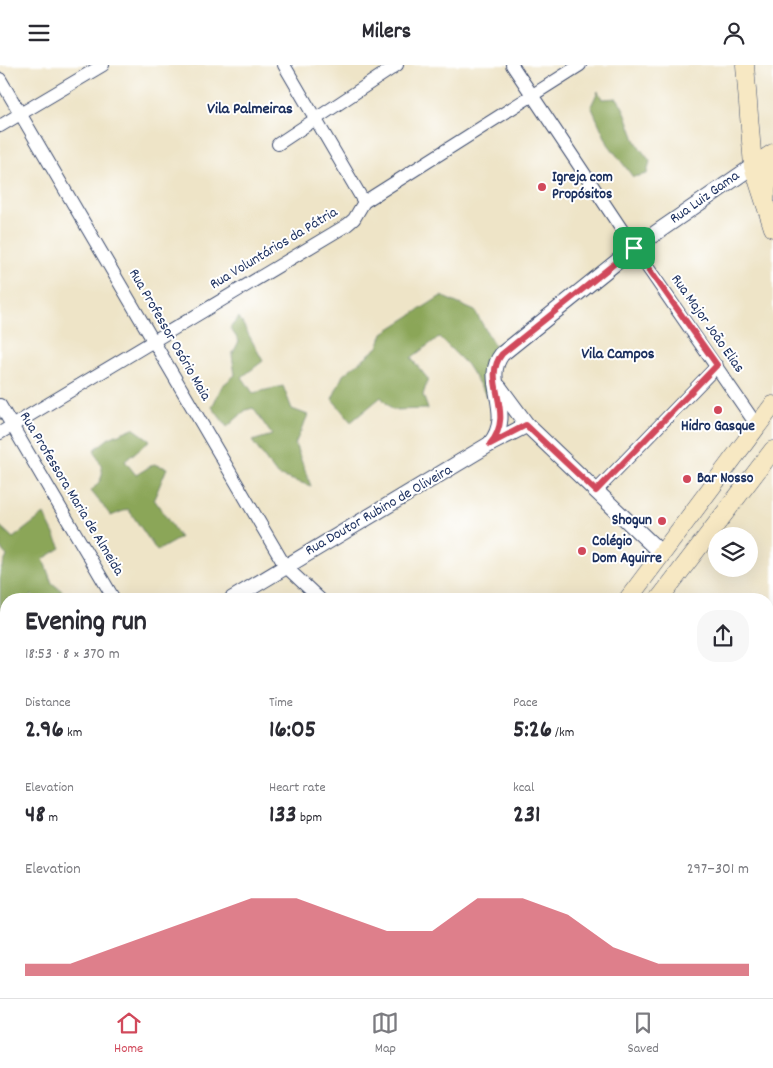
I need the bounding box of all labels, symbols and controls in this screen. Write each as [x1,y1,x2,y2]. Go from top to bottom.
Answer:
text: Milers [362,17,411,48]
icon: menu [25,19,53,47]
icon: person [720,19,748,47]
district label: Vila Palmeiras [207,98,293,121]
street label: Rua Luiz Gama [666,165,745,230]
place label: Igreja com Propósitos [552,167,613,206]
marker: Igreja com Propósitos [536,181,548,193]
street label: Rua Voluntários da Pátria [206,202,343,296]
pin [613,227,655,269]
icon: arrive [620,234,648,262]
street label: Rua Professor Osório Maia [122,265,216,406]
street label: Rua Major João Elias [665,270,749,378]
district label: Vila Campos [581,343,655,366]
marker: Hidro Gasque [712,404,724,416]
street label: Rua Professora Maria de Almeida [13,408,129,581]
place label: Hidro Gasque [681,416,755,438]
street label: Rua Doutor Rubino de Oliveira [301,459,457,562]
place label: Bar Nosso [697,468,754,490]
marker: Bar Nosso [681,473,693,485]
place label: Shogun [612,510,652,532]
marker: Shogun [656,515,668,527]
map controls [708,527,758,577]
button: layers [708,527,758,577]
place label: Colégio Dom Aguirre [592,531,662,570]
marker: Colégio Dom Aguirre [576,545,588,557]
text: Evening run [25,604,147,644]
button: share [697,610,749,662]
text: 18:53 · 8 × 370 m [25,643,120,666]
text: Distance [25,693,71,713]
text: Time [269,693,293,713]
text: Pace [513,693,538,713]
text: 2.96 [25,713,64,749]
text: 16:05 [269,713,316,749]
text: 5:26 [513,713,552,749]
text: km [64,723,82,743]
text: /km [552,723,574,743]
text: Elevation [25,778,74,798]
text: Heart rate [269,778,326,798]
text: kcal [513,778,534,798]
text: 48 [25,798,45,834]
text: 133 [269,798,297,834]
text: 231 [513,798,541,834]
text: m [45,808,58,828]
text: bpm [297,808,322,828]
text: Elevation [25,858,81,881]
text: 297–301 m [687,858,749,881]
tab: Home [114,1009,143,1059]
tab: Map [371,1009,399,1059]
tab: Saved [628,1009,659,1059]

